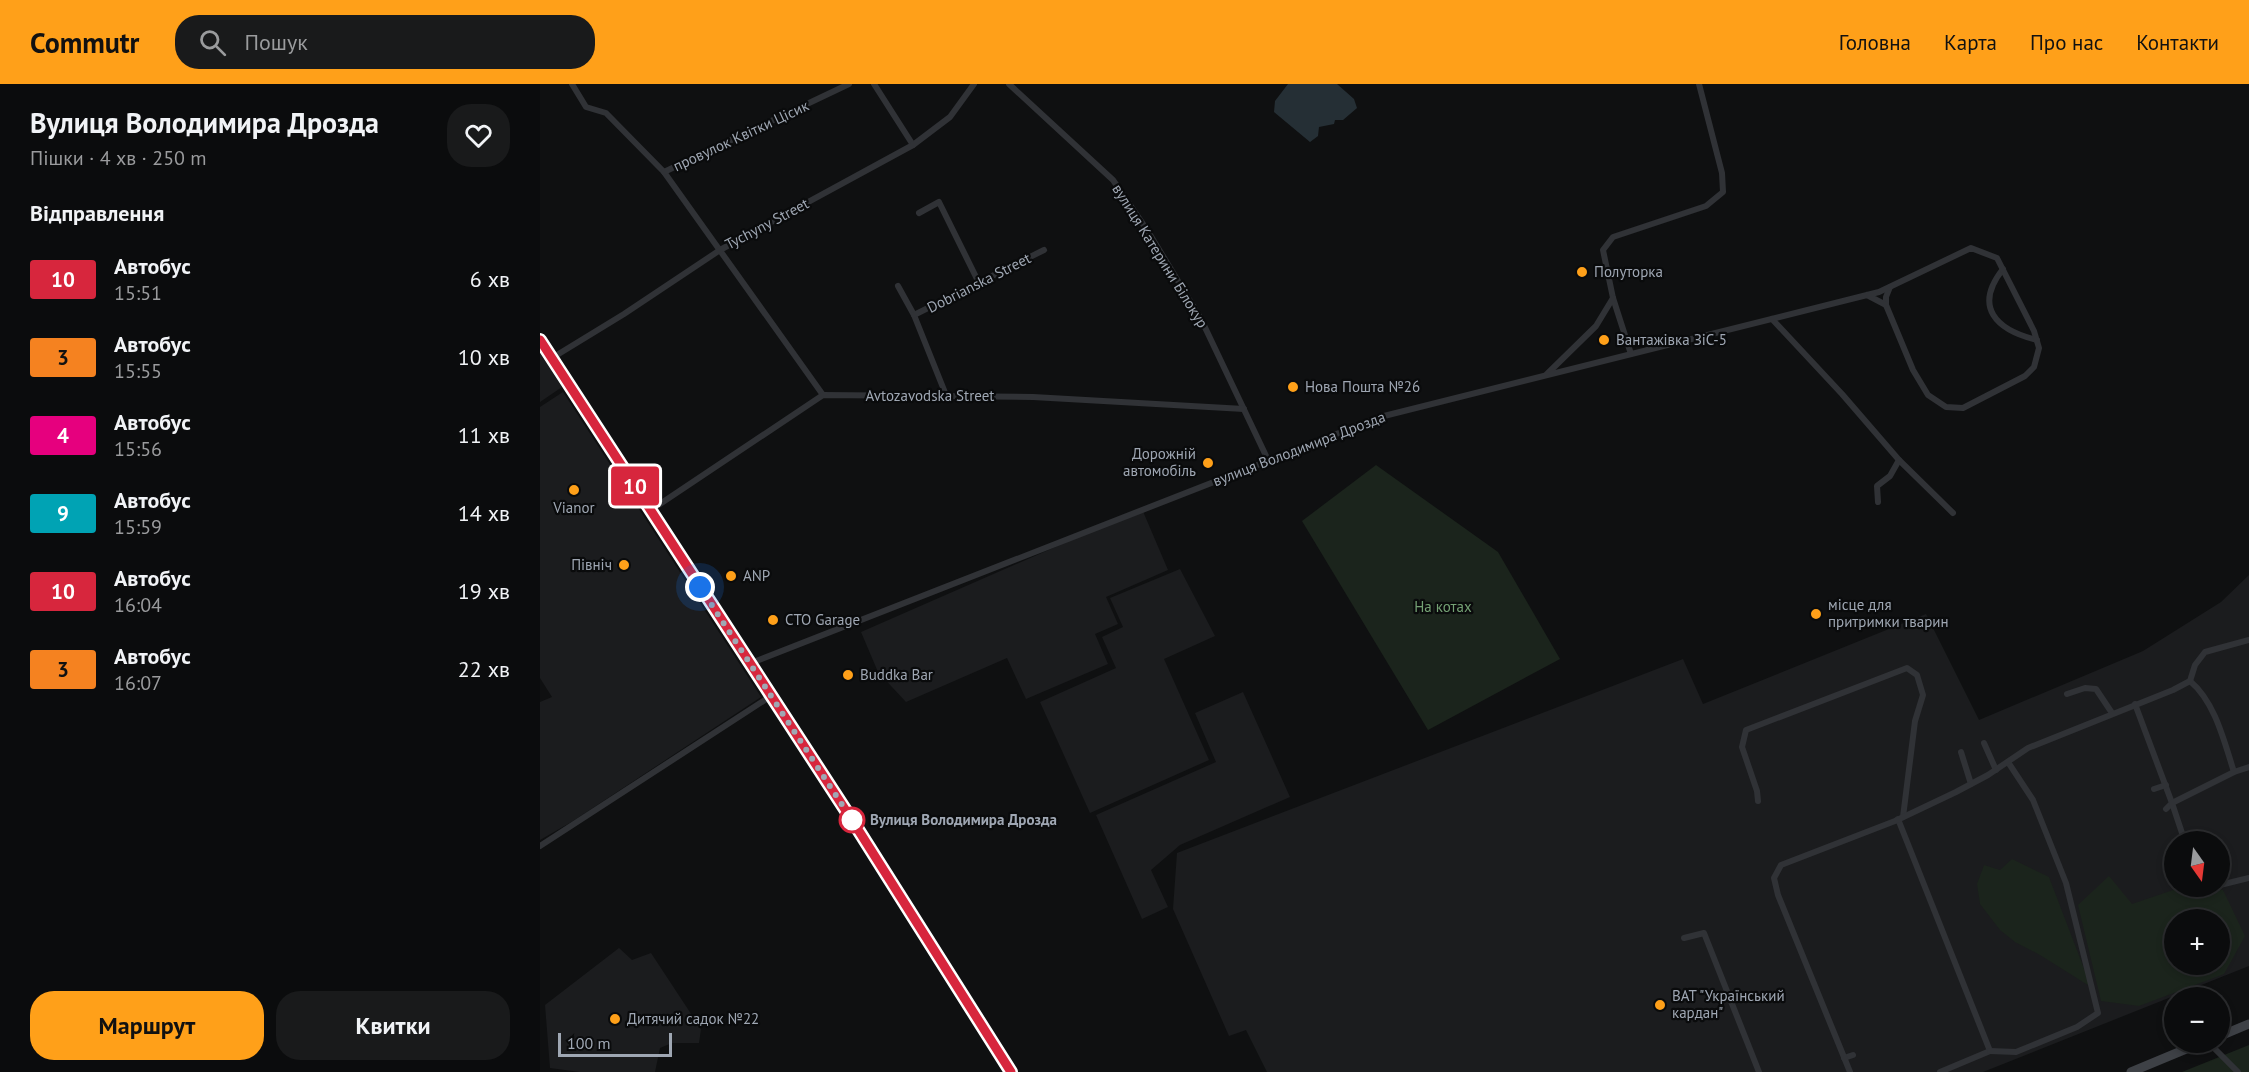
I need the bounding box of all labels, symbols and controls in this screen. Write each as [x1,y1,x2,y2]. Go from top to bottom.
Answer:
search box [175,15,595,69]
text: Commutr [30,24,139,61]
icon: search [196,26,229,59]
text: Пошук [244,28,308,56]
text: Головна [1839,29,1911,56]
text: Карта [1944,29,1997,56]
text: Про нас [2030,29,2103,56]
text: Контакти [2136,29,2219,56]
street label: провулок Квітки Цісик [670,95,812,175]
text: Вулиця Володимира Дрозда [30,104,379,141]
button: heart [447,104,510,167]
text: Пішки · 4 хв · 250 m [30,145,207,171]
street label: вулиця Катерини Білокур [1108,180,1212,331]
street label: Tychyny Street [722,194,812,254]
text: Відправлення [30,199,164,227]
street label: Dobrianska Street [924,248,1034,317]
text: Автобус [114,252,191,280]
place label: Полуторка [1594,262,1663,281]
text: 6 хв [470,265,510,293]
marker: Полуторка [1575,265,1589,279]
text: 10 [51,266,75,293]
text: 15:51 [114,280,162,306]
text: Автобус [114,330,191,358]
place label: Вантажівка ЗіС-5 [1616,330,1727,349]
marker: Вантажівка ЗіС-5 [1597,333,1611,347]
text: 10 хв [458,343,510,371]
text: 3 [57,344,69,371]
text: 15:55 [114,358,162,384]
place label: Нова Пошта №26 [1305,377,1420,396]
marker: Нова Пошта №26 [1286,380,1300,394]
street label: Avtozavodska Street [866,386,994,405]
street label: вулиця Володимира Дрозда [1210,407,1388,490]
text: Автобус [114,408,191,436]
text: 11 хв [458,421,510,449]
text: 4 [57,422,69,449]
text: 15:56 [114,436,162,462]
place label: Дорожній автомобіль [1123,444,1196,480]
marker: Дорожній автомобіль [1201,456,1215,470]
line badge: 10 [608,466,662,506]
text: 10 [623,473,647,500]
marker: Vianor [567,483,581,497]
text: Автобус [114,486,191,514]
place label: Vianor [552,498,595,517]
text: 14 хв [458,499,510,527]
text: 9 [57,500,69,527]
text: 15:59 [114,514,162,540]
place label: Північ [571,555,612,574]
marker: Північ [617,558,631,572]
text: Автобус [114,564,191,592]
place label: ANP [743,566,770,585]
marker: ANP [724,569,738,583]
your location [685,572,715,602]
text: 19 хв [458,577,510,605]
text: 10 [51,578,75,605]
text: 16:04 [114,592,162,618]
place label: місце для притримки тварин [1828,595,1949,631]
park label: На котах [1414,597,1472,616]
marker: місце для притримки тварин [1809,607,1823,621]
place label: СТО Garage [785,610,860,629]
marker: СТО Garage [766,613,780,627]
text: Автобус [114,642,191,670]
text: 22 хв [458,655,510,683]
text: 3 [57,656,69,683]
place label: Buddka Bar [860,665,933,684]
marker: Buddka Bar [841,668,855,682]
text: 16:07 [114,670,162,696]
marker: Вулиця Володимира Дрозда [839,807,865,833]
place label: Вулиця Володимира Дрозда [870,810,1057,829]
north arrow [2164,831,2230,897]
map controls [2164,831,2230,1053]
button: + [2164,909,2230,975]
place label: ВАТ "Український кардан" [1672,986,1785,1022]
button: − [2164,987,2230,1053]
button: Маршрут [30,991,264,1060]
button: Квитки [276,991,510,1060]
marker: ВАТ "Український кардан" [1653,998,1667,1012]
place label: Дитячий садок №22 [627,1009,759,1028]
marker: Дитячий садок №22 [608,1012,622,1026]
scale bar [558,1030,672,1058]
text: 100 m [567,1033,610,1053]

